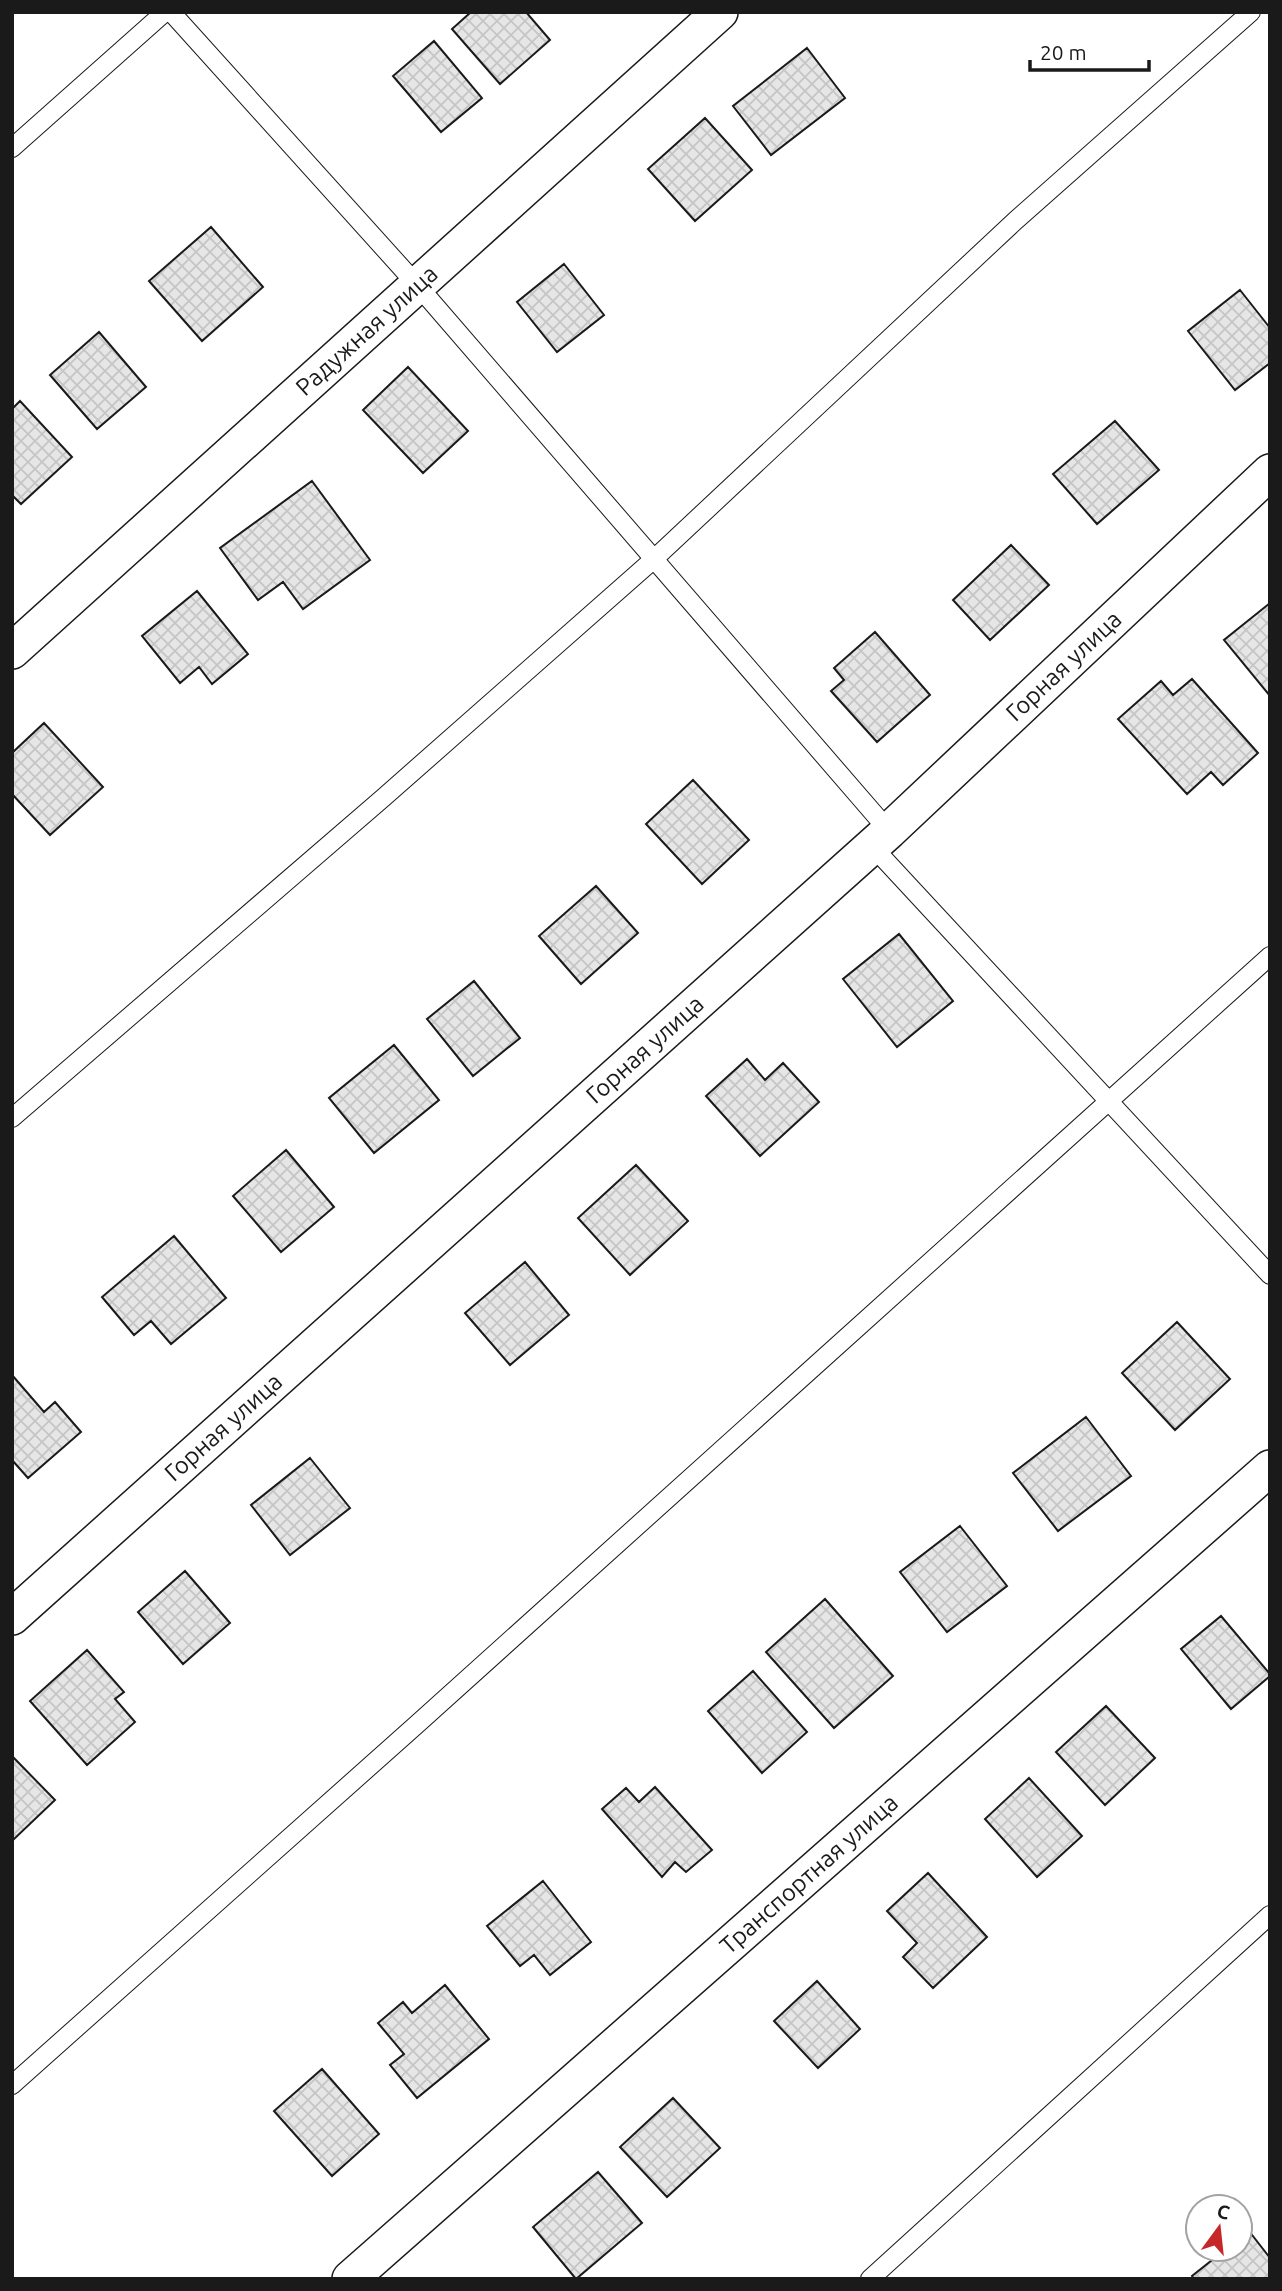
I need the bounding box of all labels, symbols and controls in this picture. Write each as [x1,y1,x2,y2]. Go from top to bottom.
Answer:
scale bar [1030,28,1149,72]
text: 20 m [1040,40,1087,64]
street label: Радужная улица [290,260,443,401]
street label: Горная улица [1000,605,1127,726]
street label: Горная улица [580,990,709,1109]
street label: Горная улица [159,1368,287,1487]
street label: Транспортная улица [715,1789,903,1959]
north arrow [1184,2193,1254,2263]
text: С [1215,2199,1232,2224]

